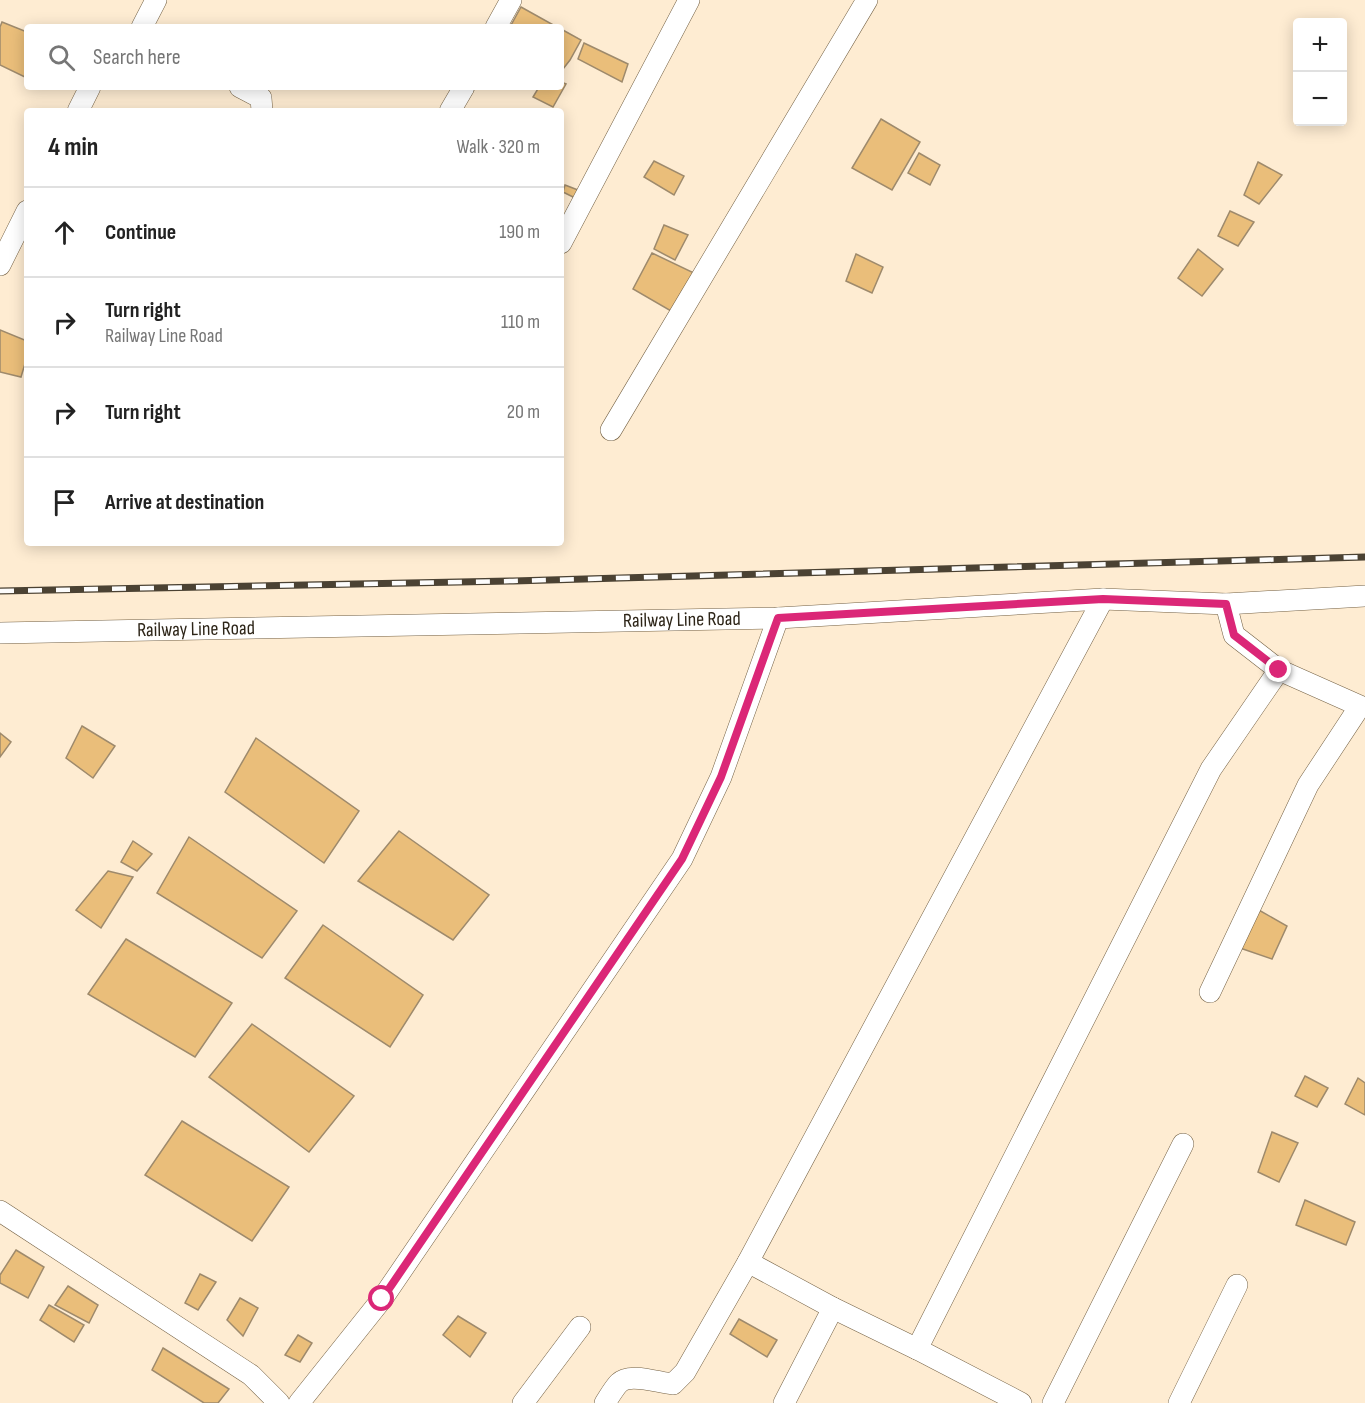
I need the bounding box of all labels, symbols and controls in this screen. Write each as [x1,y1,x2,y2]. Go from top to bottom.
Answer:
map controls [1293,18,1347,126]
button: + [1293,18,1347,72]
search box [24,24,564,90]
icon: search [45,41,78,74]
text: Search here [93,44,180,71]
button: − [1293,72,1347,126]
text: 4 min [48,132,98,163]
text: Walk · 320 m [457,135,540,159]
icon: ahead [48,216,81,249]
text: Continue [105,219,176,246]
text: 190 m [499,220,540,244]
text: Turn right [105,297,181,324]
icon: right [48,306,81,339]
text: 110 m [501,310,540,334]
text: Railway Line Road [105,324,223,348]
icon: right [48,396,81,429]
text: Turn right [105,399,181,426]
text: 20 m [507,400,540,424]
icon: arrive [48,486,81,519]
text: Arrive at destination [105,489,264,516]
street label: Railway Line Road [623,607,741,633]
street label: Railway Line Road [137,616,255,642]
route end [1265,656,1291,682]
route start [368,1285,394,1311]

